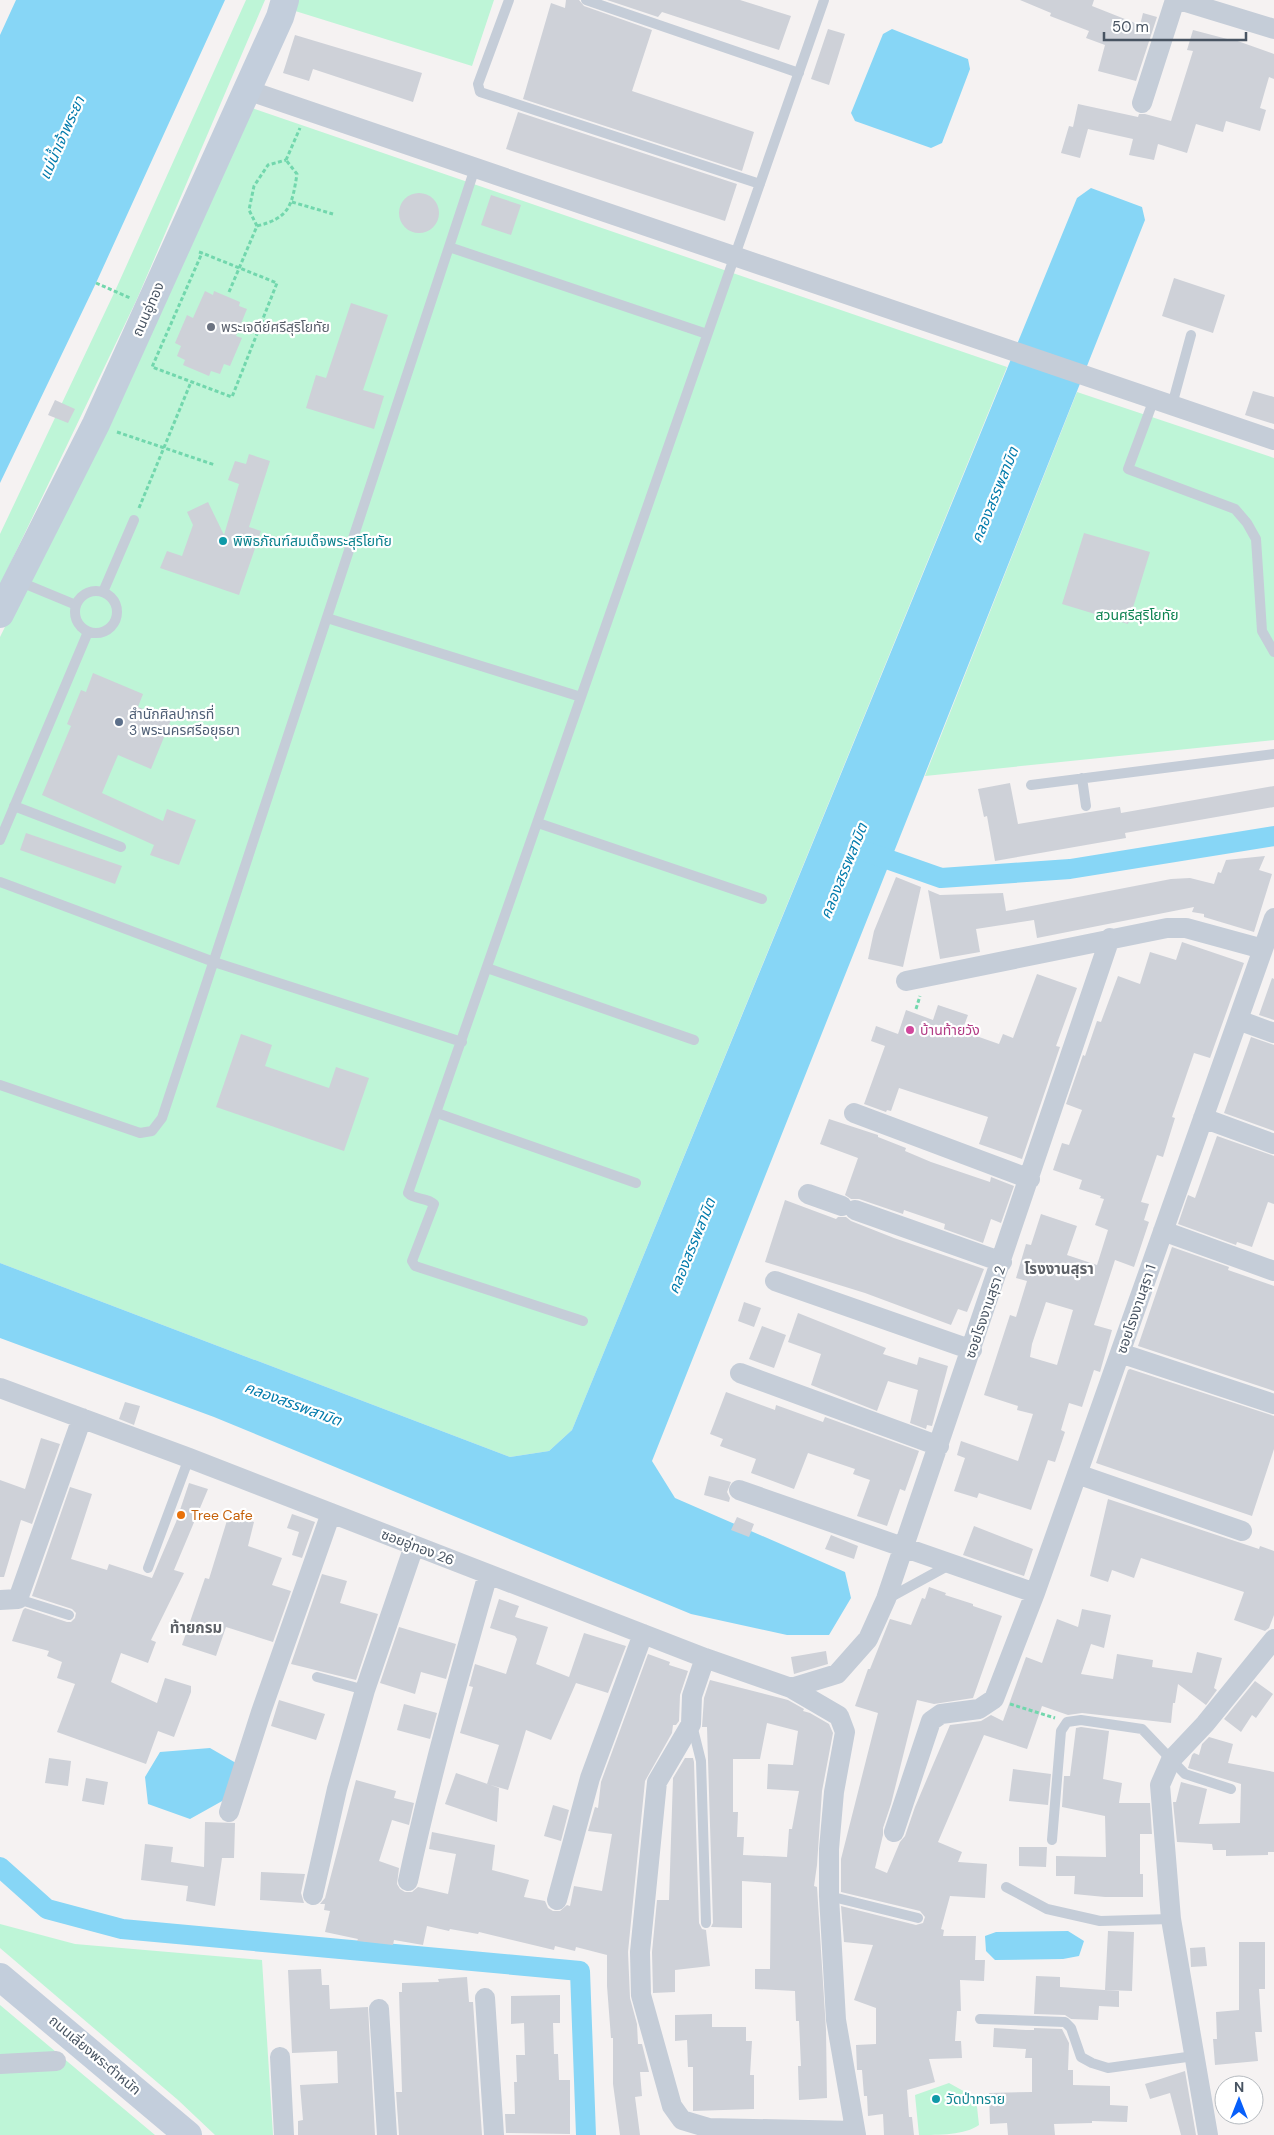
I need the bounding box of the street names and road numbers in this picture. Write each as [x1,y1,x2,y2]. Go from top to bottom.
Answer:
street label: ถนนอู่ทอง [128,279,168,339]
street label: ซอยโรงงานสุรา 1 [1112,1262,1160,1356]
street label: ซอยโรงงานสุรา 2 [961,1263,1009,1361]
street label: ซอยอู่ทอง 26 [379,1525,457,1569]
street label: ถนนเลี่ยงพระตำหนัก [45,2011,145,2099]

